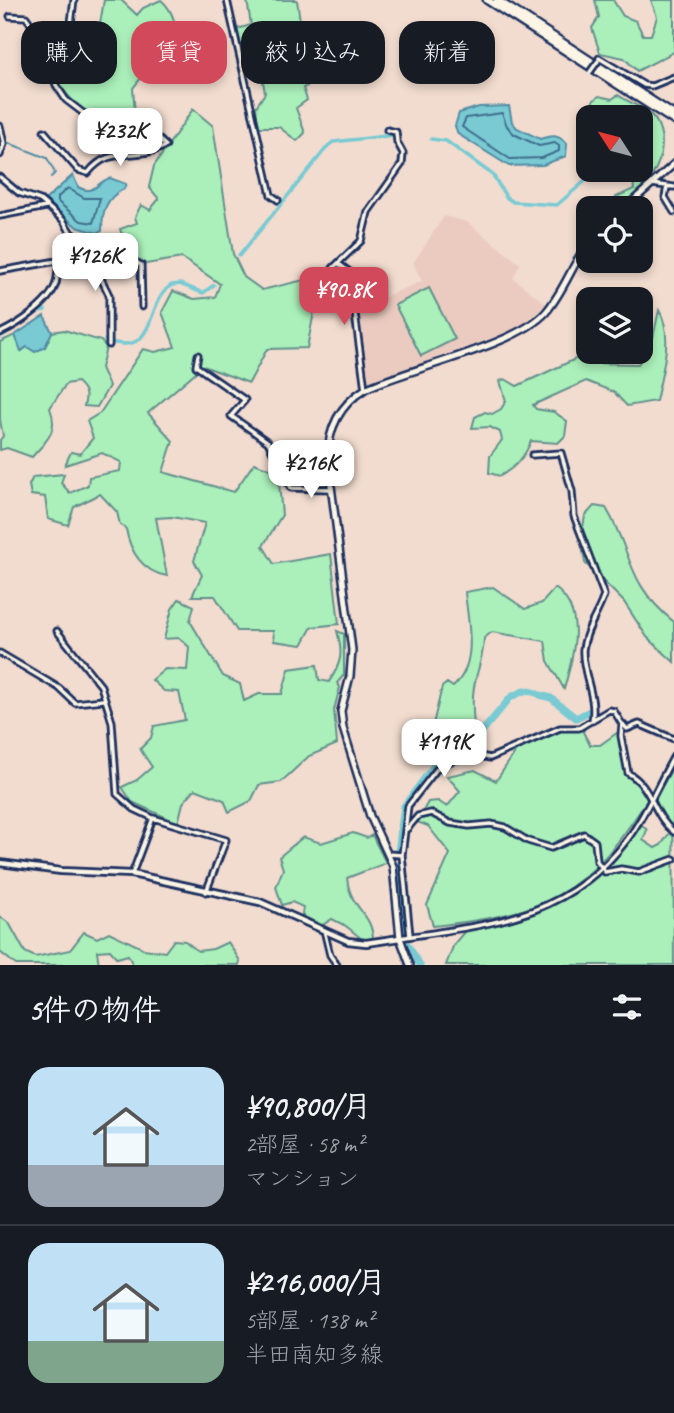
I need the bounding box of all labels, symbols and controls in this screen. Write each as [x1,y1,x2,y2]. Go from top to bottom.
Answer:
chip: 購入 [21,21,117,84]
chip: 賃貸 [131,21,227,84]
chip: 絞り込み [241,21,385,84]
chip: 新着 [399,21,495,84]
north arrow [576,105,653,182]
map controls [576,105,653,364]
pin: ¥232K [71,108,169,168]
text: ¥232K [93,116,147,145]
button: locate [576,196,653,273]
pin: ¥126K [46,233,144,293]
text: ¥126K [68,241,122,270]
pin: ¥90.8K [287,268,401,327]
text: ¥90.8K [315,275,373,304]
button: layers [576,287,653,364]
pin: ¥216K [262,440,360,500]
text: ¥216K [284,448,338,477]
pin: ¥119K [395,720,493,779]
text: ¥119K [418,727,470,756]
icon: filters [608,988,646,1026]
text: 5件の物件 [28,991,161,1029]
text: ¥90,800/月 [245,1087,371,1125]
icon: home [84,1095,168,1179]
text: 2部屋 · 58 m² [245,1130,363,1159]
text: マンション [245,1164,359,1193]
text: ¥216,000/月 [245,1263,386,1301]
icon: home [84,1271,168,1355]
text: 5部屋 · 138 m² [245,1306,374,1335]
text: 半田南知多線 [245,1340,383,1369]

